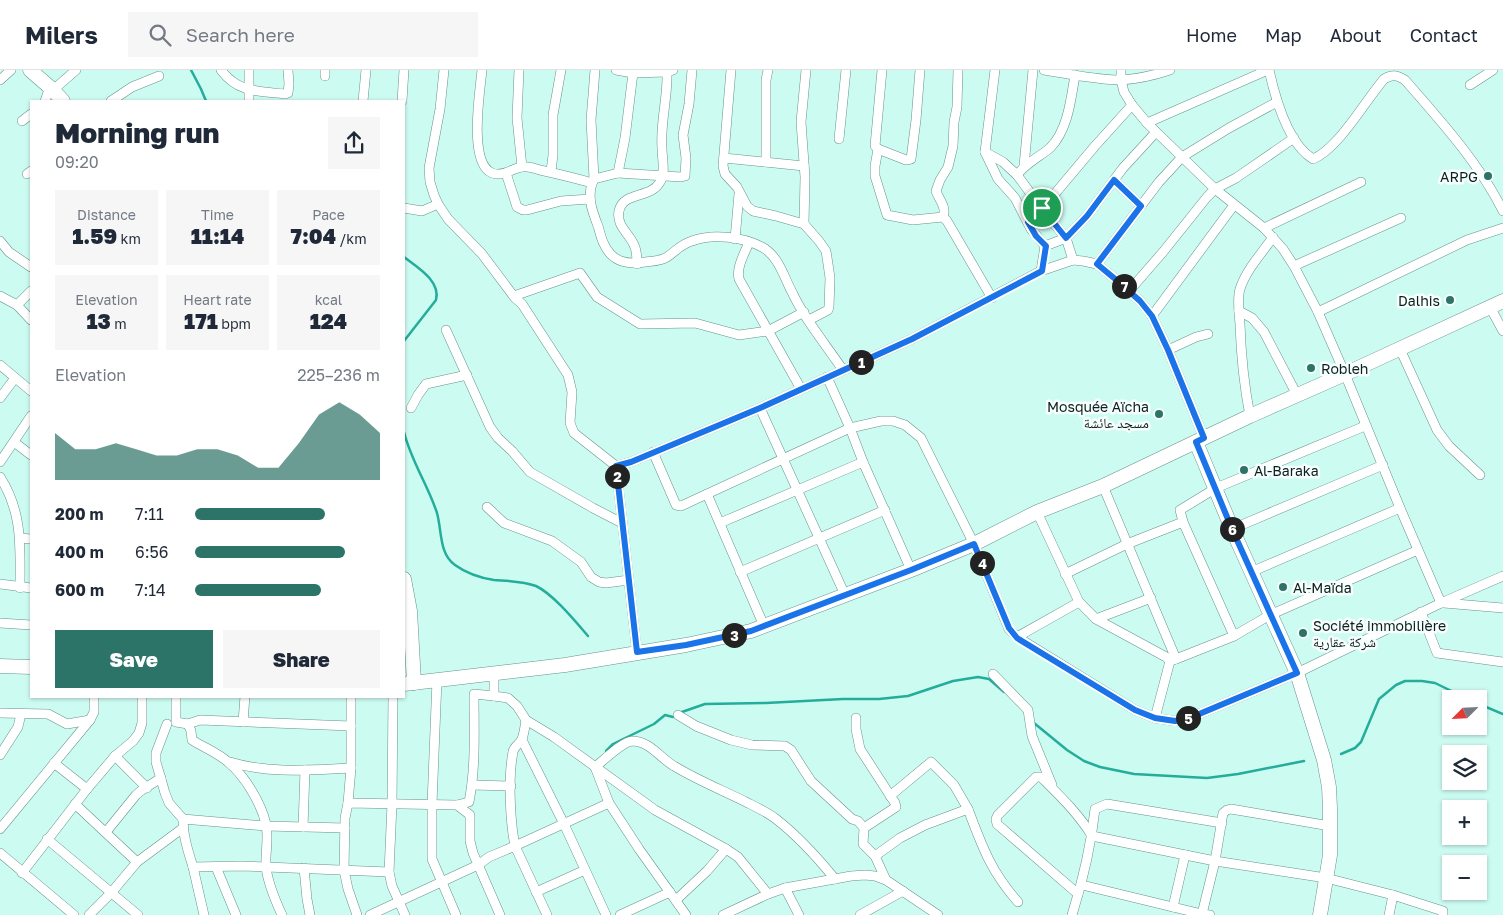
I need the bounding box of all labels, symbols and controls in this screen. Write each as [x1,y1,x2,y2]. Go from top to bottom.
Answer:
search box [128,12,478,57]
text: Milers [25,20,98,49]
icon: search [146,21,174,49]
text: Search here [186,23,295,46]
text: Home [1186,24,1237,46]
text: Map [1265,24,1302,46]
text: About [1330,24,1382,46]
text: Contact [1410,24,1478,46]
text: Morning run [55,116,219,149]
button: share [328,117,380,169]
text: 09:20 [55,152,99,172]
place label: ARPG [1440,168,1478,185]
marker: ARPG [1482,170,1494,182]
pin [1021,187,1063,229]
icon: arrive [1028,194,1056,222]
text: Distance [77,206,136,223]
text: Time [201,206,234,223]
text: Pace [312,206,345,223]
text: 1.59 [72,223,117,249]
text: 11:14 [191,223,244,249]
text: 7:04 [290,223,336,249]
text: km [117,230,141,247]
text: /km [336,230,367,247]
pin: 7 [1112,274,1136,298]
text: 7 [1121,278,1128,295]
text: Elevation [75,291,138,308]
text: Heart rate [183,291,252,308]
text: kcal [315,291,342,308]
place label: Dalhis [1398,292,1440,309]
marker: Dalhis [1444,294,1456,306]
text: 13 [86,308,111,334]
text: 171 [184,308,218,334]
text: 124 [310,308,347,334]
text: m [111,315,127,332]
text: bpm [218,315,251,332]
pin: 1 [848,350,874,374]
text: 1 [858,354,865,371]
place label: Robleh [1321,360,1368,377]
marker: Robleh [1305,362,1317,374]
text: Elevation [55,365,126,385]
text: 225–236 m [297,365,380,385]
place label: Mosquée Aïcha مسجد عائشة [1047,398,1149,431]
marker: Mosquée Aïcha مسجد عائشة [1153,408,1165,420]
place label: Al-Baraka [1254,462,1319,479]
pin: 2 [604,464,630,488]
marker: Al-Baraka [1238,464,1250,476]
text: 2 [613,468,622,485]
text: 200 m [55,504,104,524]
text: 7:11 [135,504,164,524]
pin: 6 [1220,516,1244,542]
text: 6 [1228,521,1237,538]
text: 400 m [55,542,104,562]
text: 6:56 [135,542,168,562]
pin: 4 [970,550,994,576]
text: 4 [978,555,987,572]
place label: Al-Maïda [1293,579,1352,596]
text: 600 m [55,580,104,600]
text: 7:14 [135,580,166,600]
marker: Al-Maïda [1277,581,1289,593]
place label: Société immobilière شركة عقارية [1313,617,1446,651]
pin: 3 [722,622,746,648]
text: 3 [730,627,739,644]
marker: Société immobilière شركة عقارية [1297,627,1309,639]
button: Save [55,630,213,688]
button: Share [223,630,380,688]
north arrow [1442,690,1488,735]
map controls [1442,690,1487,900]
pin: 5 [1176,706,1200,730]
text: 5 [1184,710,1193,727]
button: layers [1442,745,1487,790]
button: + [1442,800,1487,845]
button: − [1442,855,1487,900]

